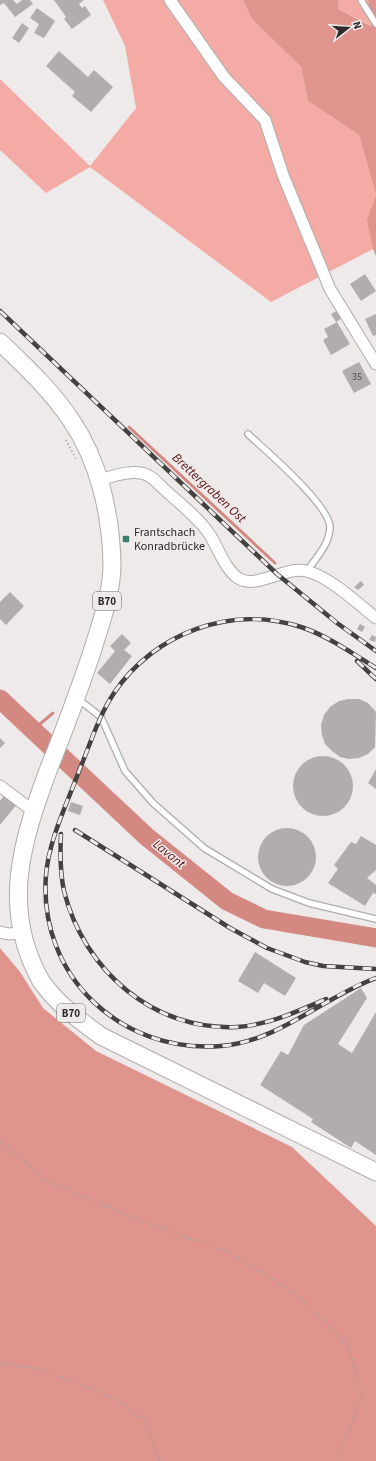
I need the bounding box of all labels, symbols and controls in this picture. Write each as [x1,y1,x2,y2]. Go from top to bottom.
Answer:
north arrow [328,8,368,48]
text: N [349,20,365,31]
house number: 35 [352,370,362,384]
water label: Brettergraben Ost [168,449,250,528]
place label: Frantschach Konradbrücke [134,524,205,555]
marker: Frantschach Konradbrücke [121,534,131,544]
road number: B70 [93,592,121,610]
water label: Lavant [149,835,189,873]
road number: B70 [57,1004,85,1022]

